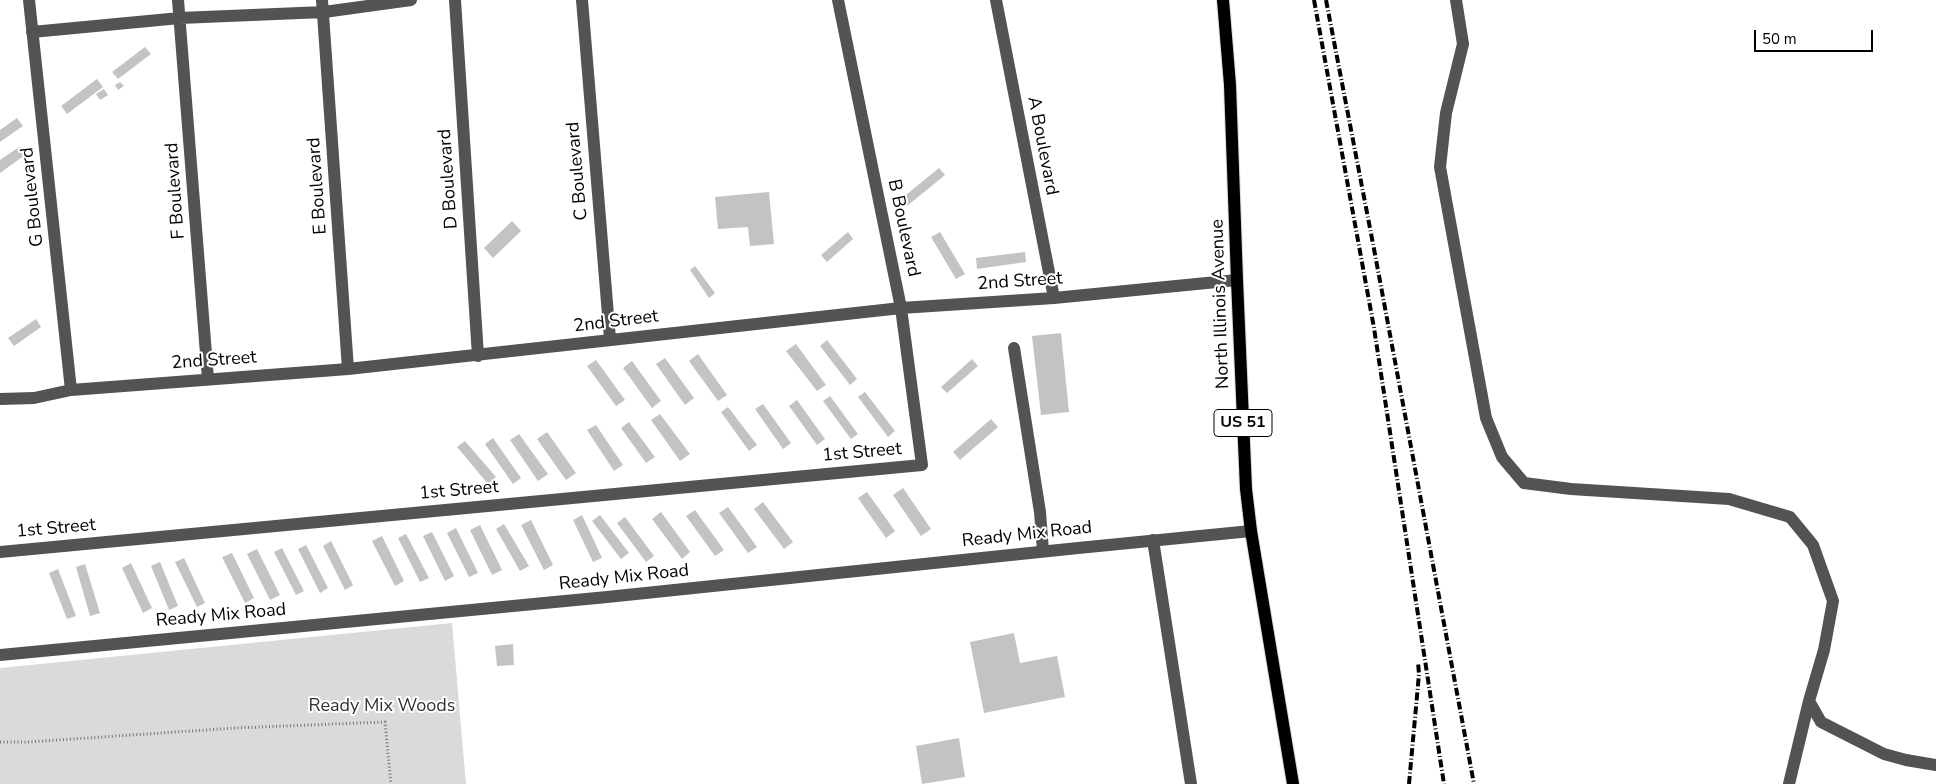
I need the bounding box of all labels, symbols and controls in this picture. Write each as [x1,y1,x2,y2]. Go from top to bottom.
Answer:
scale bar [1756,20,1875,52]
text: 50 m [1762,29,1797,49]
street label: A Boulevard [1022,95,1062,197]
street label: C Boulevard [563,121,593,221]
street label: D Boulevard [435,128,463,230]
street label: E Boulevard [304,137,332,235]
street label: F Boulevard [162,142,190,240]
street label: G Boulevard [17,146,49,248]
street label: B Boulevard [882,177,924,279]
street label: North Illinois Avenue [1207,219,1235,389]
street label: 2nd Street [977,268,1063,296]
street label: 2nd Street [572,306,660,338]
street label: 2nd Street [171,347,257,375]
road number: US 51 [1214,409,1272,436]
street label: 1st Street [822,439,902,467]
street label: 1st Street [419,477,499,505]
street label: 1st Street [16,515,96,543]
street label: Ready Mix Road [961,517,1093,553]
street label: Ready Mix Road [558,560,690,596]
street label: Ready Mix Road [155,600,287,632]
park label: Ready Mix Woods [309,696,455,718]

